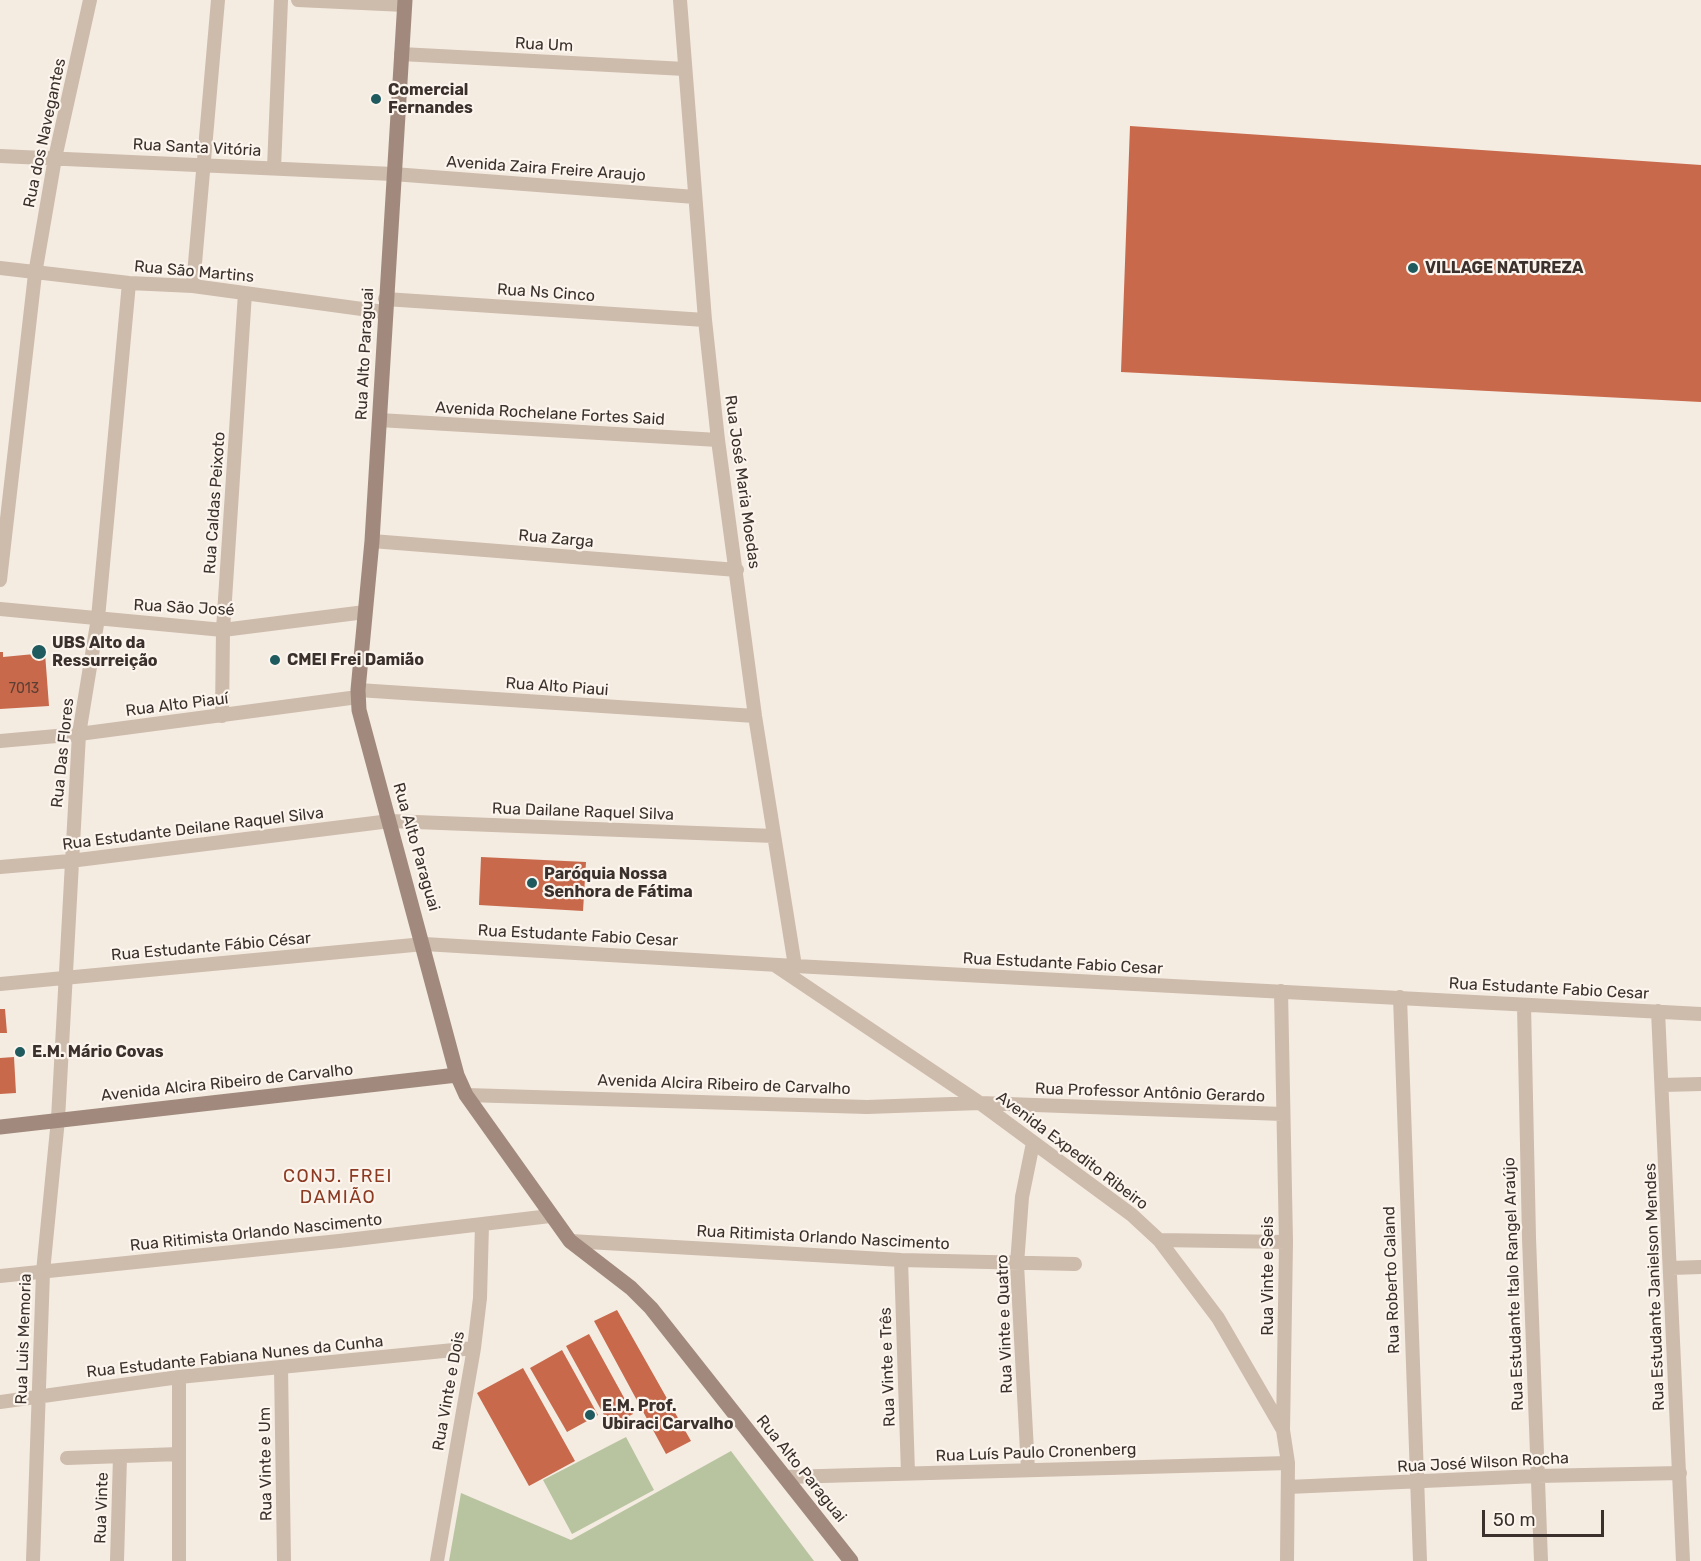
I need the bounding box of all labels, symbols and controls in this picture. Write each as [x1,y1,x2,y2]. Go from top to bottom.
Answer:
street label: Rua Um [514,34,574,56]
street label: Rua dos Navegantes [20,57,70,209]
place label: Comercial Fernandes [388,80,473,118]
marker: Comercial Fernandes [369,92,383,106]
street label: Rua Santa Vitória [132,135,262,161]
street label: Avenida Zaira Freire Araujo [446,152,646,186]
street label: Rua São Martins [133,257,255,287]
place label: VILLAGE NATUREZA [1425,258,1583,278]
marker: VILLAGE NATUREZA [1406,261,1420,275]
street label: Rua Ns Cinco [496,280,596,306]
street label: Rua Alto Paraguai [352,287,378,421]
street label: Rua José Maria Moedas [720,394,764,570]
street label: Avenida Rochelane Fortes Said [435,398,665,430]
street label: Rua Caldas Peixoto [200,431,230,575]
street label: Rua Zarga [518,526,594,552]
street label: Rua São José [133,596,235,620]
place label: UBS Alto da Ressurreição [52,633,158,671]
marker: UBS Alto da Ressurreição [30,643,48,661]
place label: CMEI Frei Damião [287,650,424,670]
marker: CMEI Frei Damião [268,653,282,667]
street label: Rua Alto Piaui [505,674,609,700]
house number: 7013 [9,681,39,697]
street label: Rua Alto Piauí [125,689,229,721]
street label: Rua Das Flores [48,697,78,809]
street label: Rua Alto Paraguai [389,781,443,913]
street label: Rua Dailane Raquel Silva [492,799,674,825]
street label: Rua Estudante Deilane Raquel Silva [61,803,325,855]
place label: Paróquia Nossa Senhora de Fátima [544,864,693,902]
marker: Paróquia Nossa Senhora de Fátima [525,876,539,890]
street label: Rua Estudante Fabio Cesar [477,921,679,951]
street label: Rua Estudante Fábio César [110,929,312,965]
street label: Rua Estudante Fabio Cesar [962,949,1164,979]
street label: Rua Estudante Fabio Cesar [1448,974,1650,1004]
place label: E.M. Mário Covas [32,1042,164,1062]
marker: E.M. Mário Covas [13,1045,27,1059]
street label: Avenida Alcira Ribeiro de Carvalho [100,1060,354,1106]
street label: Avenida Alcira Ribeiro de Carvalho [597,1071,851,1099]
street label: Rua Professor Antônio Gerardo [1035,1079,1265,1107]
street label: Avenida Expedito Ribeiro [992,1088,1152,1214]
street label: Rua Estudante Italo Rangel Araújo [1500,1157,1528,1411]
street label: Rua Estudante Janielson Mendes [1641,1163,1669,1411]
district label: CONJ. FREI DAMIÃO [283,1166,393,1208]
street label: Rua Roberto Caland [1380,1206,1404,1354]
street label: Rua Ritimista Orlando Nascimento [129,1210,383,1256]
street label: Rua Vinte e Seis [1258,1216,1278,1336]
street label: Rua Ritimista Orlando Nascimento [696,1222,950,1254]
street label: Rua Vinte e Quatro [993,1254,1017,1394]
street label: Rua Luis Memoria [12,1273,36,1405]
street label: Rua Vinte e Três [876,1307,900,1427]
street label: Rua Vinte e Dois [429,1330,469,1452]
street label: Rua Estudante Fabiana Nunes da Cunha [86,1332,384,1382]
place label: E.M. Prof. Ubiraci Carvalho [602,1396,734,1434]
street label: Rua Vinte e Um [255,1407,277,1521]
marker: E.M. Prof. Ubiraci Carvalho [583,1408,597,1422]
street label: Rua Alto Paraguai [752,1411,850,1527]
street label: Rua Luís Paulo Cronenberg [935,1440,1137,1466]
street label: Rua José Wilson Rocha [1397,1449,1569,1477]
street label: Rua Vinte [91,1472,113,1544]
scale bar [1485,1498,1606,1536]
text: 50 m [1493,1509,1536,1531]

